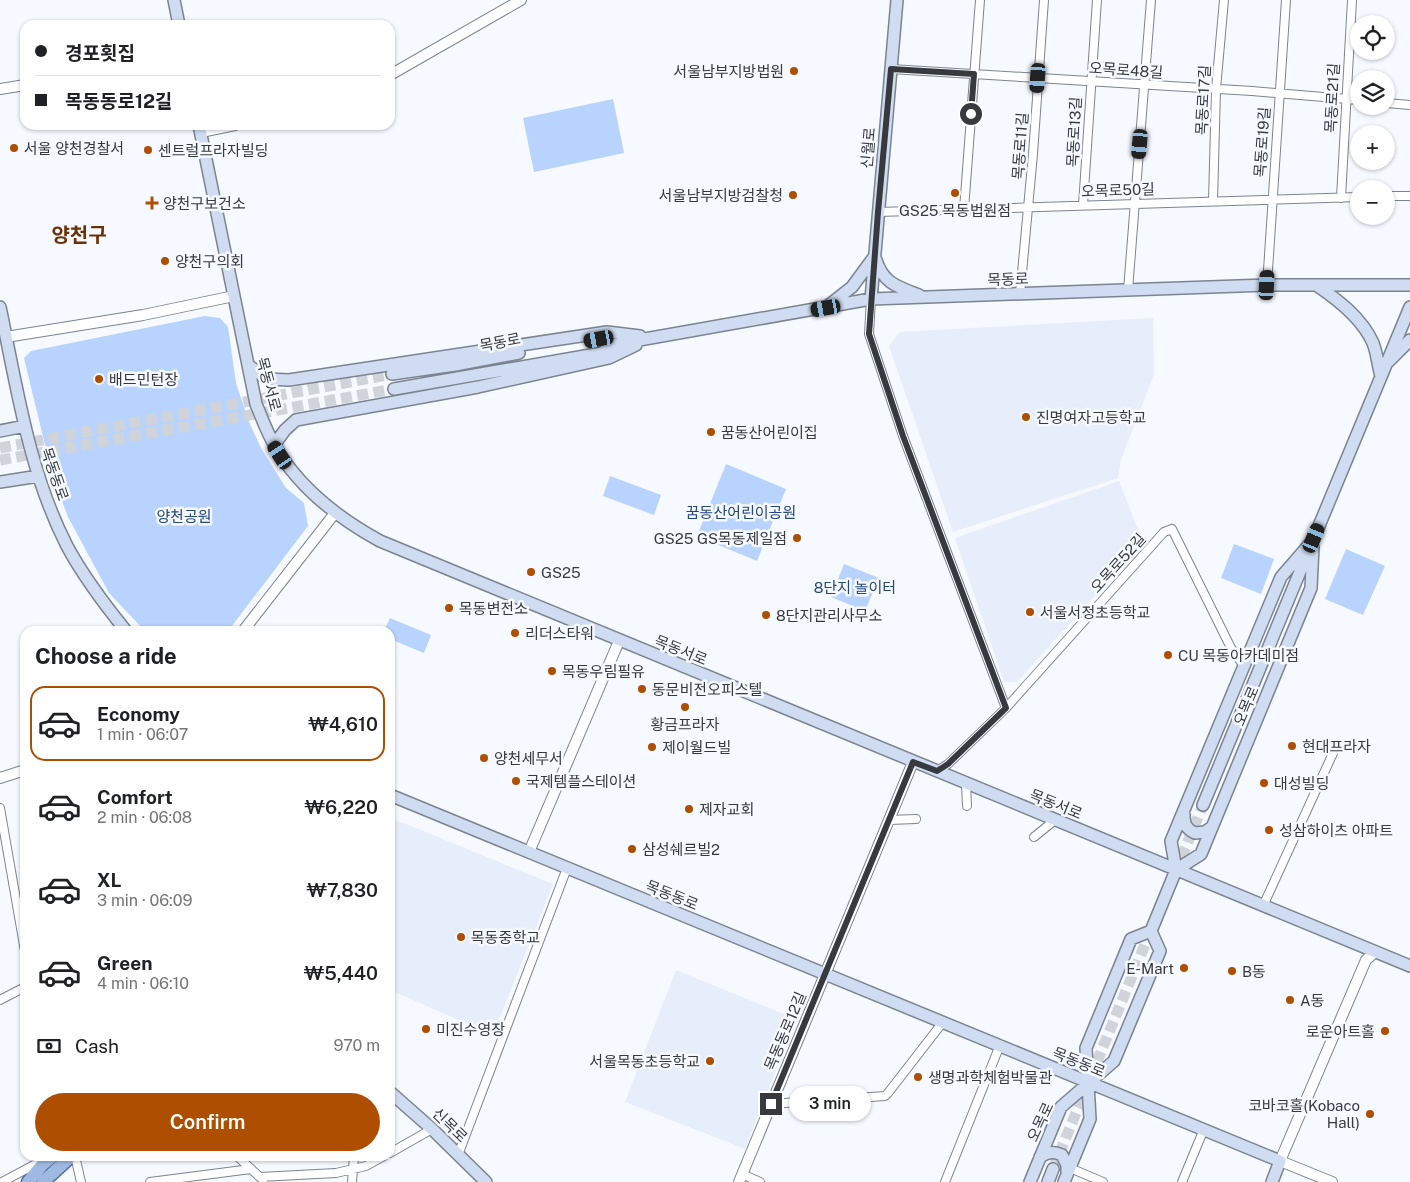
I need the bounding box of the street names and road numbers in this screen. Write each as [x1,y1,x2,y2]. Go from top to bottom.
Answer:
street label: 오목로48길 [1088,59,1164,81]
street label: 목동로21길 [1322,62,1342,134]
street label: 목동로17길 [1193,64,1213,136]
street label: 목동로13길 [1064,96,1084,168]
street label: 목동로19길 [1251,106,1273,178]
street label: 목동로11길 [1009,112,1031,180]
street label: 신월로 [858,127,878,169]
street label: 오목로50길 [1081,180,1155,200]
street label: 목동로 [987,270,1029,288]
street label: 목동로 [478,330,522,354]
street label: 목동서로 [254,355,284,413]
street label: 목동동로 [38,445,72,503]
street label: 오목로52길 [1087,530,1149,596]
street label: 목동서로 [652,632,710,668]
street label: 오목로 [1230,684,1262,728]
street label: 목동서로 [1027,786,1085,822]
street label: 목동동로 [643,877,701,913]
street label: 목동동로12길 [761,989,809,1073]
street label: 목동동로 [1050,1044,1108,1080]
street label: 오목로 [1024,1100,1056,1144]
street label: 신목로 [429,1105,471,1145]

